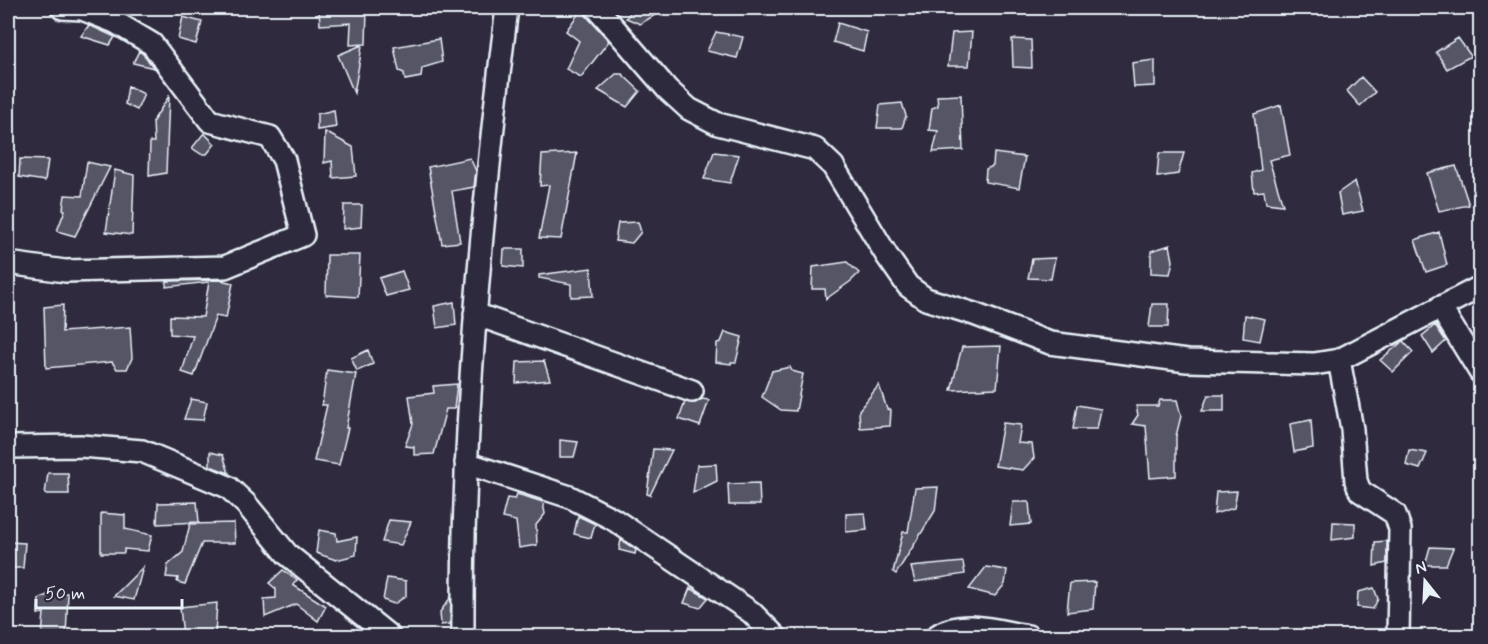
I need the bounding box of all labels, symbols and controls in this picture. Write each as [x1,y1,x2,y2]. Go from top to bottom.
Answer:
north arrow [1395,551,1455,611]
text: N [1413,557,1429,580]
scale bar [36,572,182,610]
text: 50 m [45,582,85,606]

